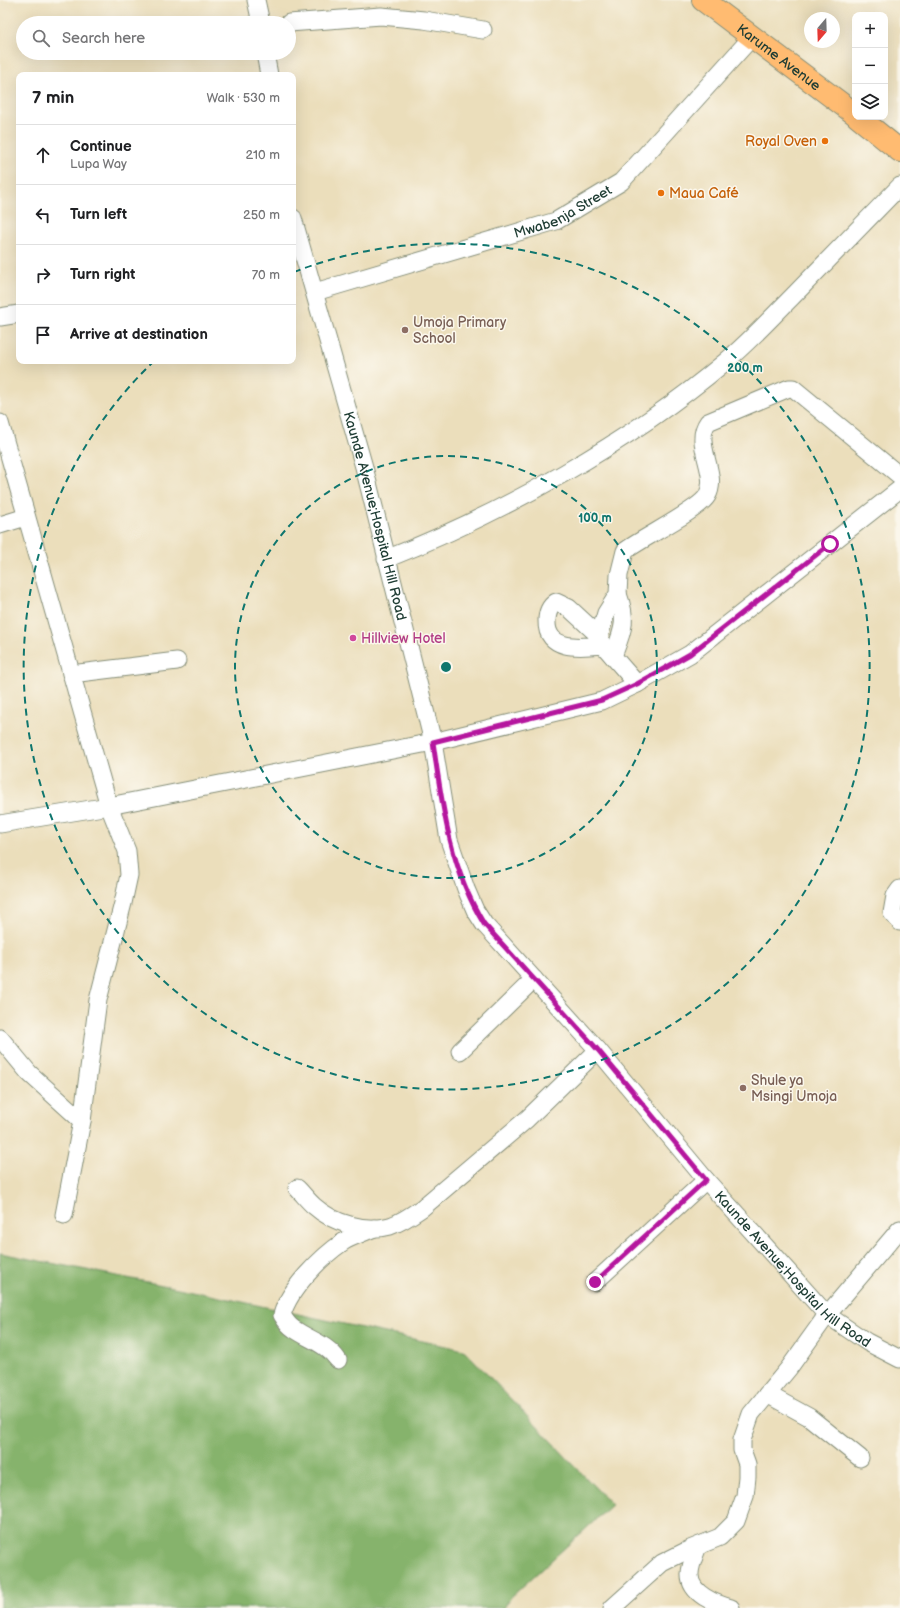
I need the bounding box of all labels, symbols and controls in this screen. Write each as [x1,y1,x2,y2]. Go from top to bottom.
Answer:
north arrow [804,12,840,48]
map controls [852,12,888,120]
button: + [852,12,888,48]
search box [16,16,296,60]
street label: Karume Avenue [733,20,824,94]
icon: search [30,27,52,49]
text: Search here [62,29,145,48]
button: − [852,48,888,84]
button: layers [852,84,888,120]
text: 7 min [32,88,74,108]
text: Walk · 530 m [206,90,280,106]
place label: Royal Oven [745,133,817,150]
marker: Royal Oven [820,136,830,146]
text: Continue [70,137,132,156]
icon: ahead [32,144,54,166]
text: 210 m [246,147,280,163]
text: Lupa Way [70,156,127,172]
street label: Mwabenja Street [512,181,615,242]
place label: Maua Café [669,185,739,202]
marker: Maua Café [656,188,666,198]
icon: left [32,204,54,226]
text: Turn left [70,205,127,224]
text: 250 m [243,207,280,223]
icon: right [32,264,54,286]
text: Turn right [70,265,135,284]
text: 70 m [252,267,280,283]
place label: Umoja Primary School [413,314,507,347]
icon: arrive [32,324,54,346]
text: Arrive at destination [70,325,208,344]
marker: Umoja Primary School [400,325,410,335]
text: 200 m [727,361,763,376]
street label: Kaunde Avenue;Hospital Hill Road [340,409,410,622]
text: 100 m [578,511,612,526]
route start [821,535,839,553]
place label: Hillview Hotel [361,630,446,647]
marker: Hillview Hotel [348,633,358,643]
centre of rings [439,660,453,674]
place label: Shule ya Msingi Umoja [751,1072,837,1105]
marker: Shule ya Msingi Umoja [738,1083,748,1093]
street label: Kaunde Avenue;Hospital Hill Road [711,1188,874,1351]
route end [586,1273,604,1291]

